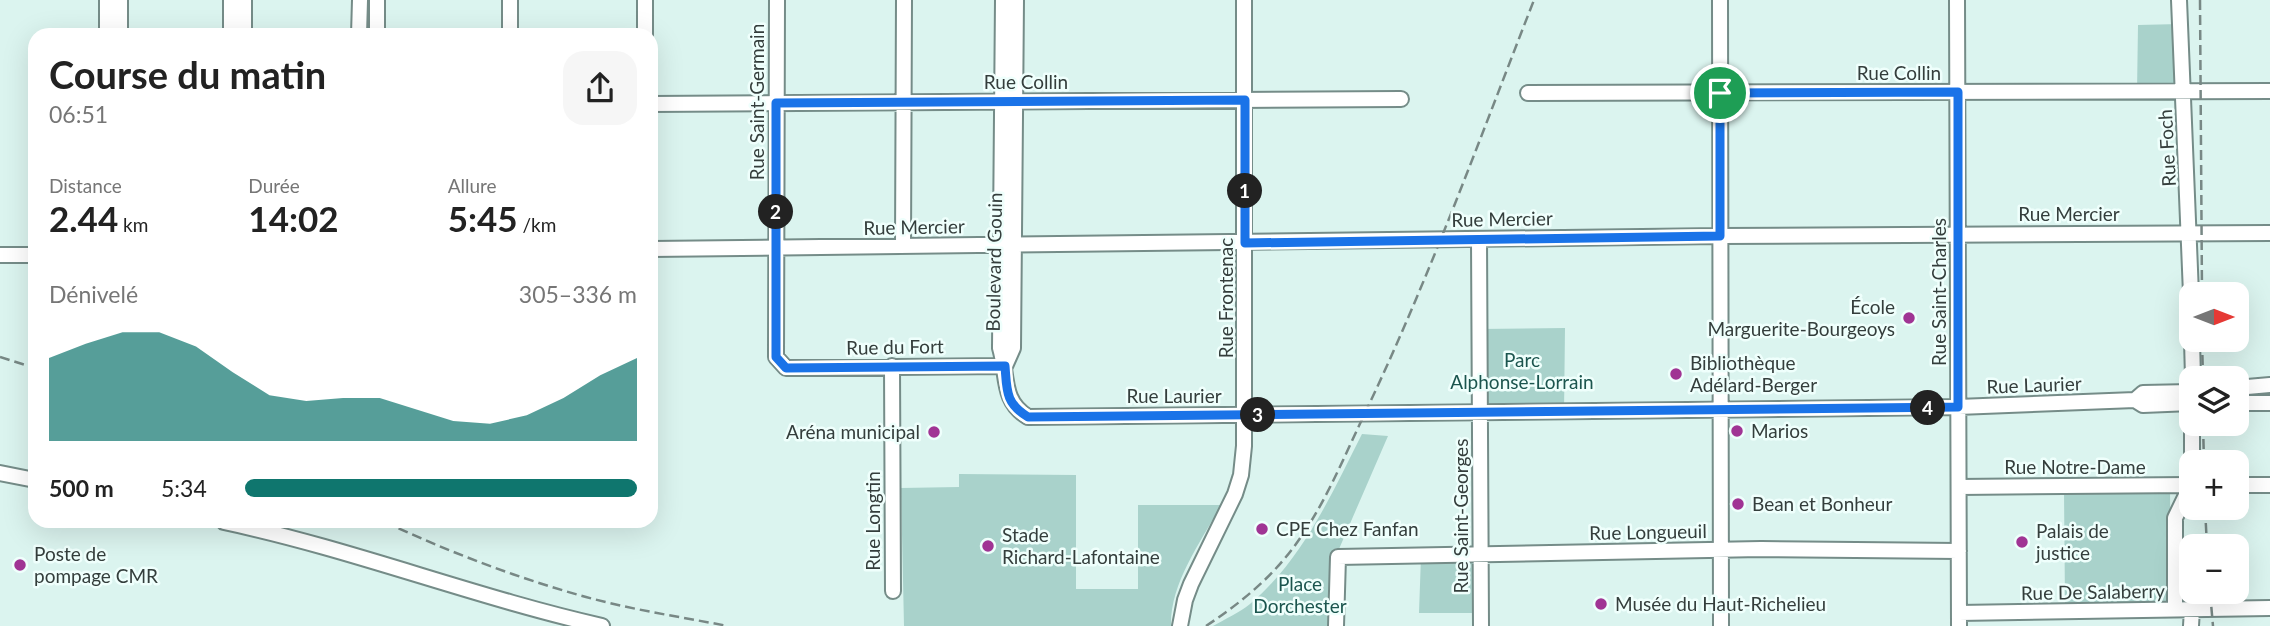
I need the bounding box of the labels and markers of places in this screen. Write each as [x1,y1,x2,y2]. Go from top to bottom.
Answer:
pin [1690,63,1750,123]
pin: 1 [1228,174,1262,208]
pin: 2 [758,194,794,230]
place label: École Marguerite-Bourgeoys [1707,295,1895,340]
marker: École Marguerite-Bourgeoys [1901,310,1917,326]
place label: Bibliothèque Adélard-Berger [1690,351,1817,396]
marker: Bibliothèque Adélard-Berger [1668,366,1684,382]
pin: 4 [1910,390,1946,426]
pin: 3 [1240,398,1276,432]
place label: Marios [1751,419,1808,442]
place label: Aréna municipal [786,420,920,443]
marker: Marios [1729,423,1745,439]
marker: Aréna municipal [926,424,942,440]
place label: Bean et Bonheur [1752,492,1892,515]
marker: Bean et Bonheur [1730,496,1746,512]
place label: CPE Chez Fanfan [1276,517,1419,540]
place label: Palais de justice [2035,519,2109,564]
marker: CPE Chez Fanfan [1254,521,1270,537]
place label: Stade Richard-Lafontaine [1002,523,1160,568]
marker: Palais de justice [2014,534,2030,550]
marker: Stade Richard-Lafontaine [980,538,996,554]
place label: Poste de pompage CMR [34,542,158,587]
marker: Poste de pompage CMR [12,557,28,573]
place label: Musée du Haut-Richelieu [1615,592,1826,615]
marker: Musée du Haut-Richelieu [1593,596,1609,612]

